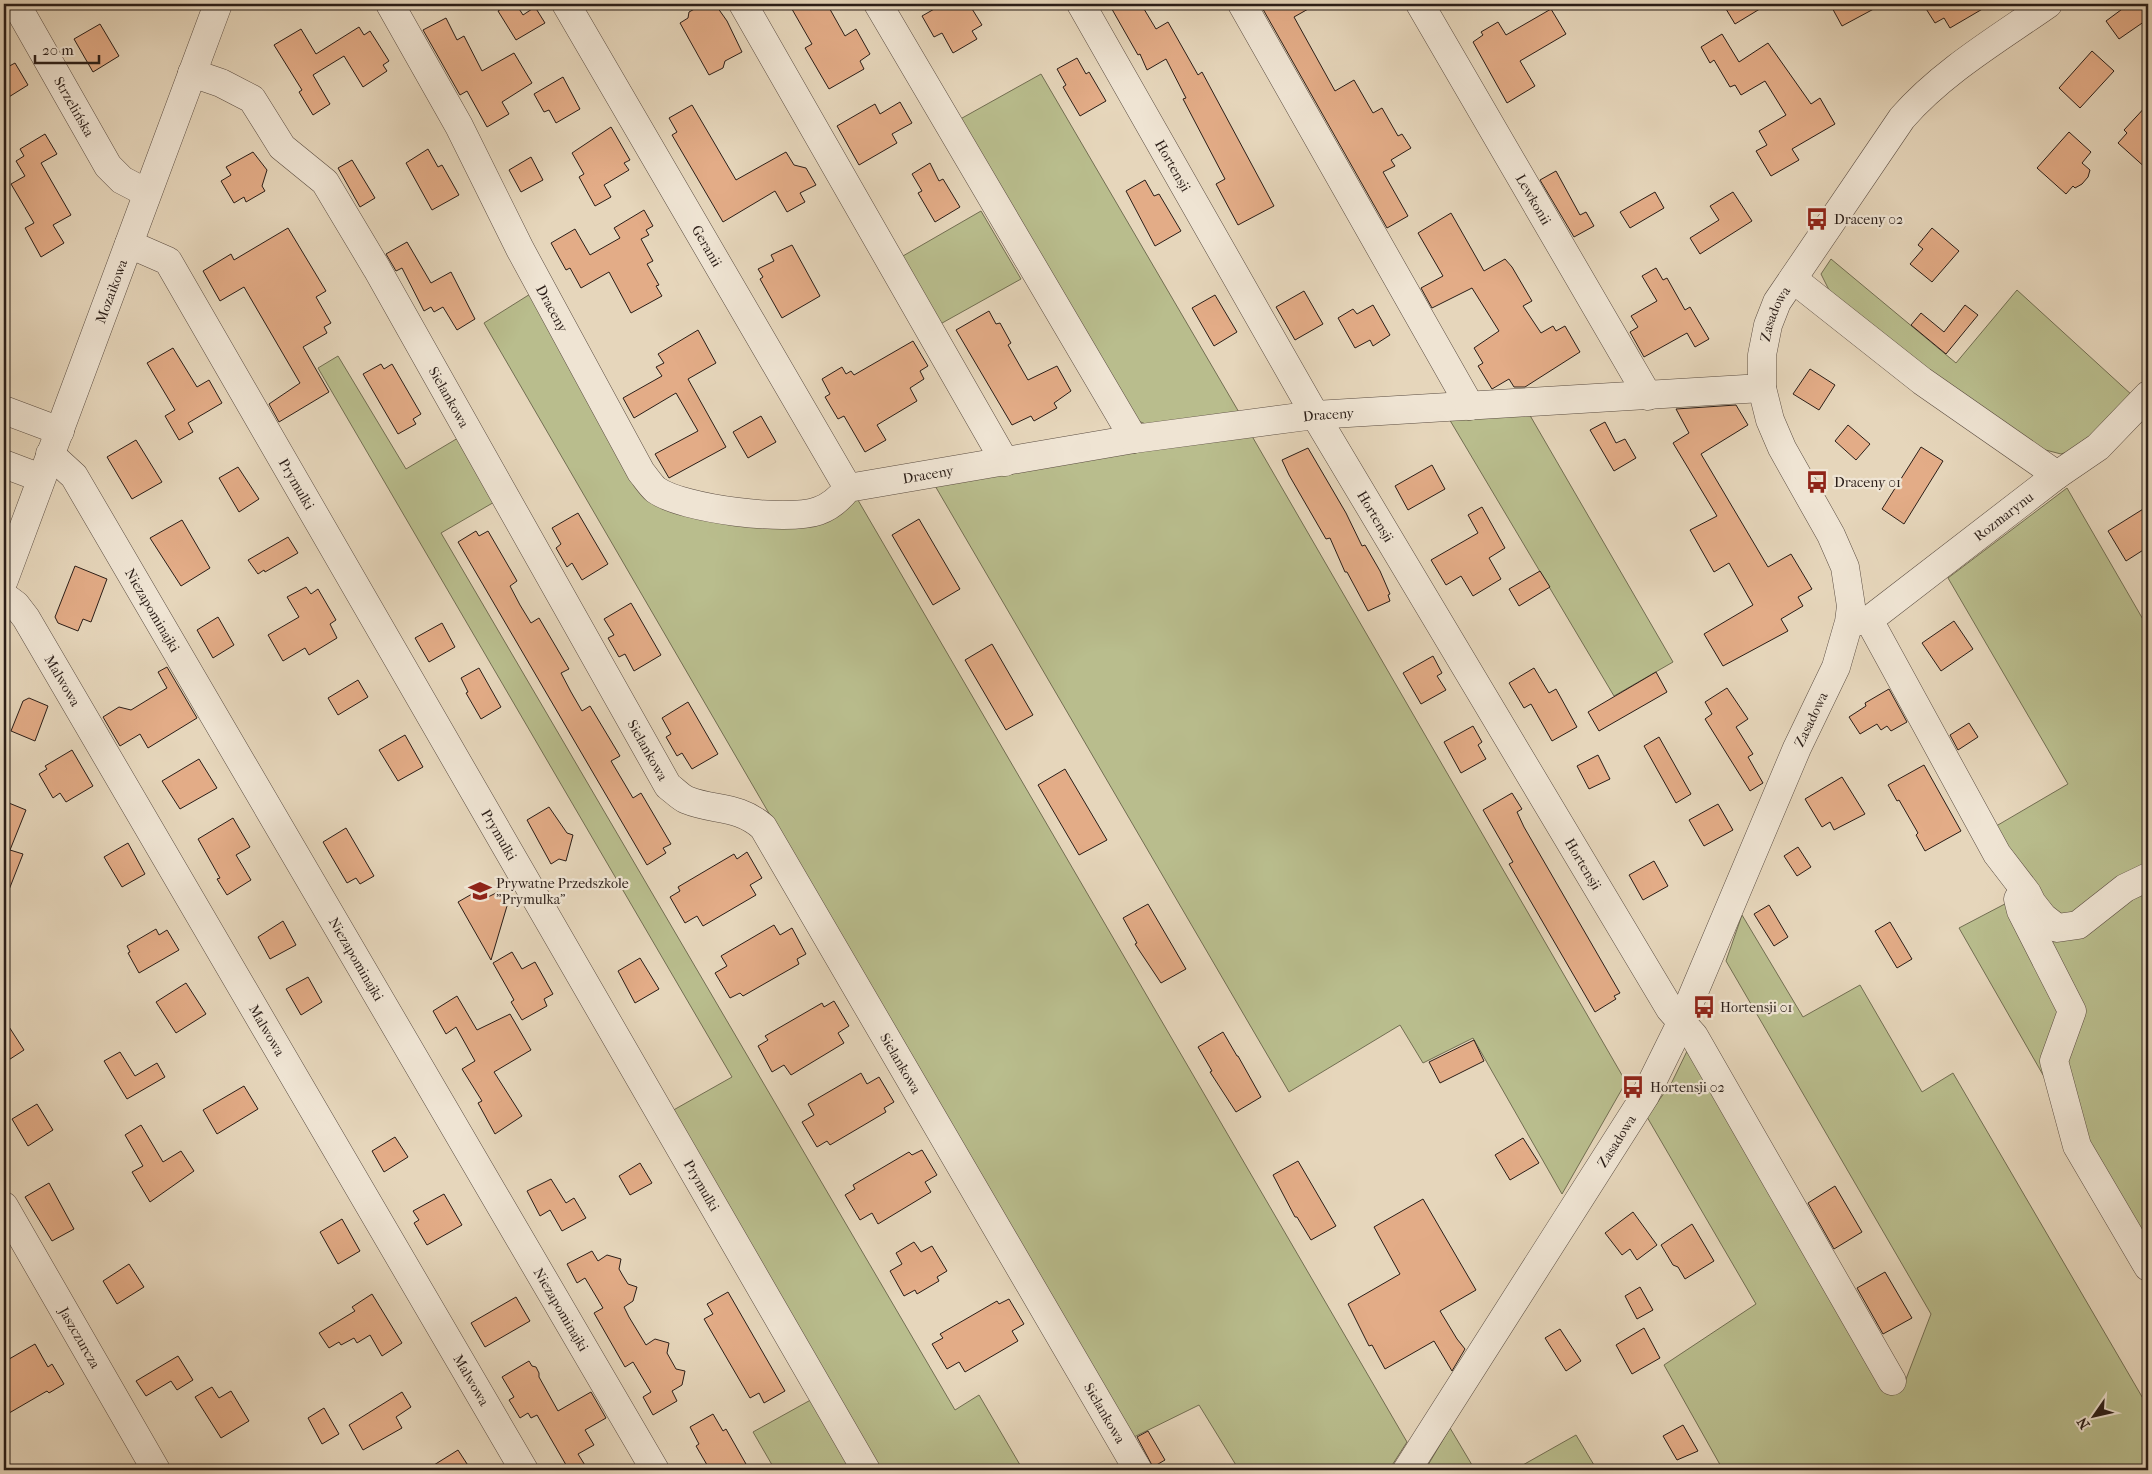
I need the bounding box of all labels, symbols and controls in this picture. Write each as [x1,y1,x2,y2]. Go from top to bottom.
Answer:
scale bar [35,32,99,64]
text: 20 m [42,41,74,59]
street label: Strzelińska [50,74,98,140]
street label: Hortensji [1151,137,1194,195]
street label: Lewkonii [1512,171,1555,228]
bus stop icon: Draceny 02 [1804,206,1830,232]
place label: Draceny 02 [1834,211,1903,228]
street label: Geranii [688,222,725,270]
street label: Mozaikowa [92,257,132,326]
street label: Draceny [532,282,572,336]
street label: Zasadowa [1757,283,1795,343]
street label: Sielankowa [425,364,473,431]
street label: Draceny [1302,405,1355,426]
street label: Prymulki [275,455,318,513]
street label: Draceny [901,462,955,488]
bus stop icon: Draceny 01 [1804,469,1830,495]
place label: Draceny 01 [1834,474,1901,491]
street label: Hortensji [1353,488,1397,545]
street label: Rozmarynu [1971,488,2037,545]
street label: Niezapominajki [121,566,183,655]
street label: Malwowa [41,652,84,710]
street label: Zasadowa [1791,689,1832,750]
street label: Sielankowa [623,717,671,784]
street label: Prymulki [477,806,520,864]
street label: Hortensji [1561,835,1605,893]
place label: Prywatne Przedszkole "Prymulka" [496,875,629,908]
school or university icon: Prywatne Przedszkole "Prymulka" [467,878,493,904]
street label: Niezapominajki [325,914,387,1004]
bus stop icon: Hortensji 01 [1691,994,1717,1020]
place label: Hortensji 01 [1720,999,1793,1016]
street label: Malwowa [245,1002,288,1060]
street label: Sielankowa [876,1030,925,1097]
bus stop icon: Hortensji 02 [1620,1074,1646,1100]
place label: Hortensji 02 [1650,1079,1725,1096]
street label: Zasadowa [1594,1111,1640,1171]
street label: Prymulki [680,1157,723,1214]
street label: Niezapominajki [530,1265,592,1355]
street label: Jaszczurcza [55,1303,104,1372]
street label: Malwowa [449,1351,493,1409]
street label: Sielankowa [1080,1380,1129,1447]
north arrow [2070,1392,2120,1442]
text: N [2073,1414,2094,1432]

